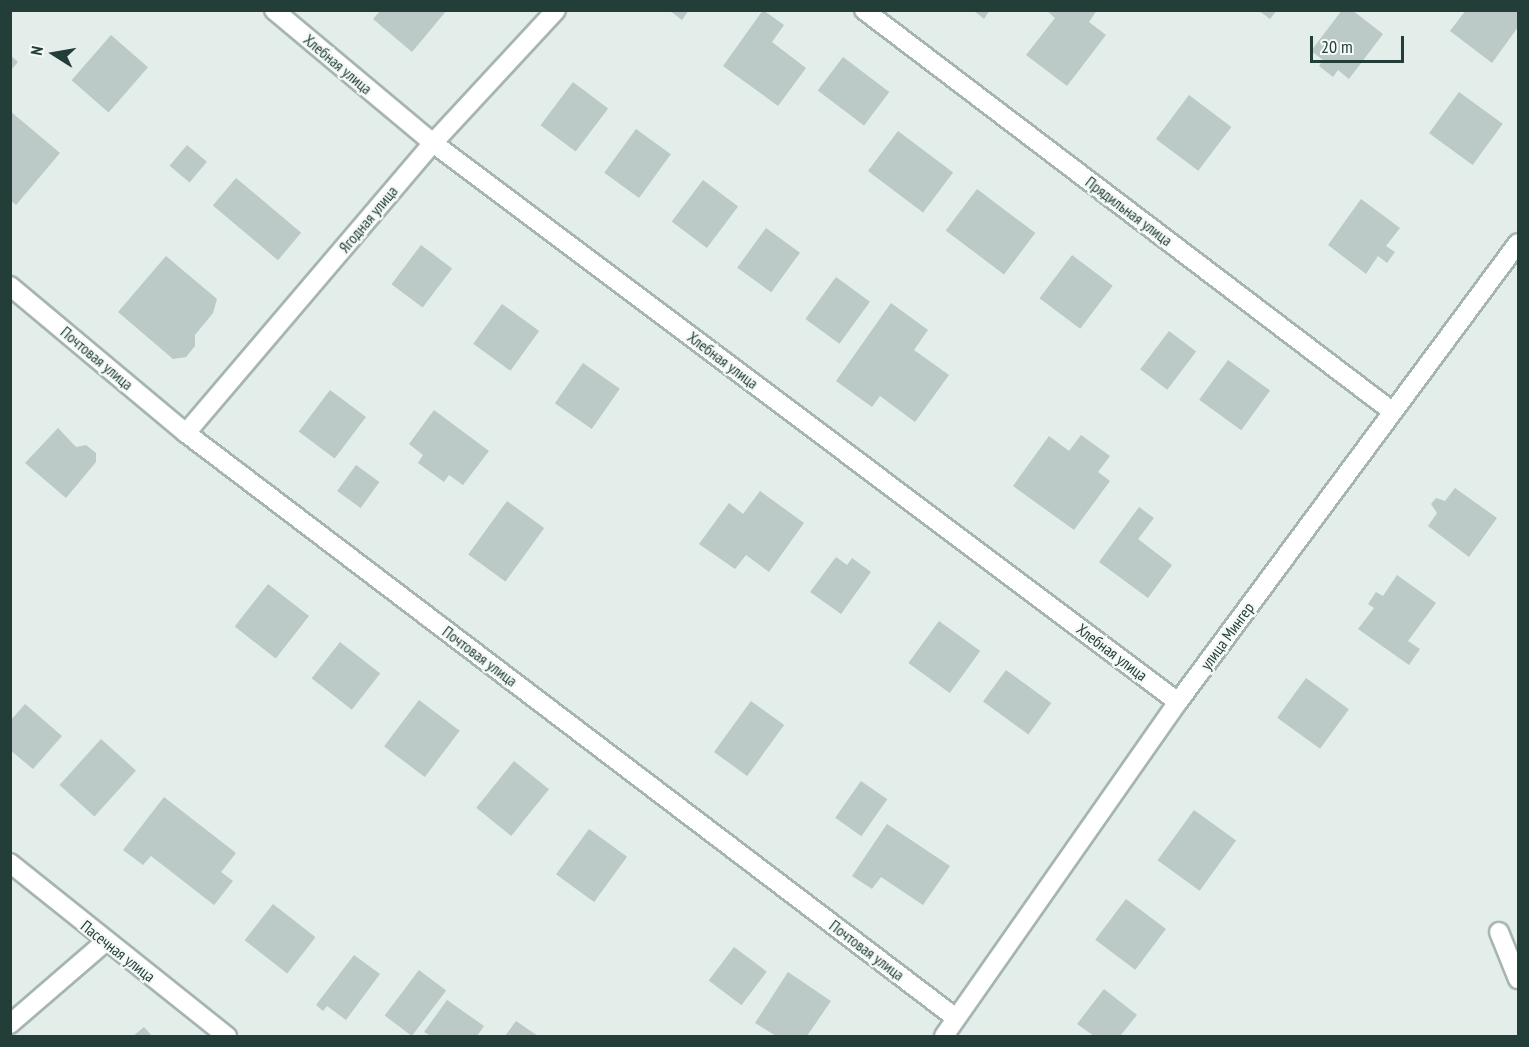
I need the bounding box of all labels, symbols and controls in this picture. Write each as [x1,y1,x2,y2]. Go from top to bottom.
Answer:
north arrow [24,24,84,84]
scale bar [1313,24,1408,62]
street label: Хлебная улица [300,30,376,98]
text: 20 m [1321,35,1353,58]
text: N [26,44,47,57]
street label: Прядильная улица [1082,172,1176,250]
street label: Ягодная улица [334,182,402,256]
street label: Почтовая улица [57,322,137,394]
street label: Хлебная улица [684,327,762,393]
street label: улица Мингер [1196,599,1258,673]
street label: Хлебная улица [1073,619,1151,685]
street label: Почтовая улица [439,622,521,690]
street label: Пасечная улица [77,916,159,986]
street label: Почтовая улица [826,916,908,984]

